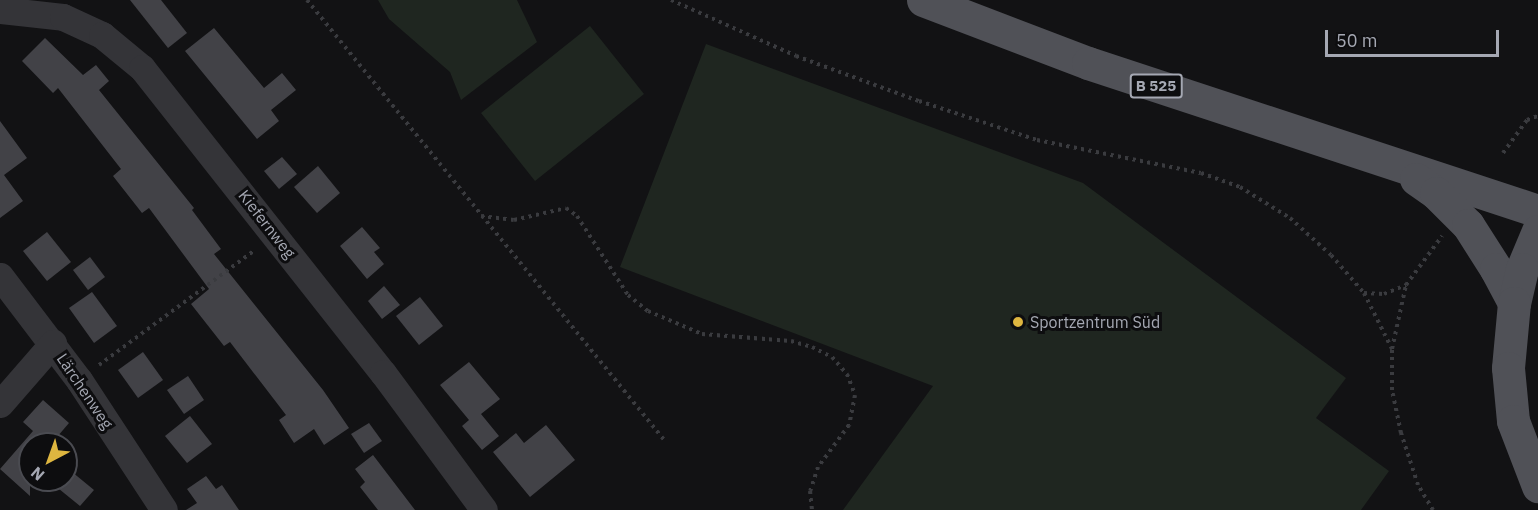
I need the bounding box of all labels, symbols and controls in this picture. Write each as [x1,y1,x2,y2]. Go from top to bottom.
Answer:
scale bar [1328,18,1502,56]
text: 50 m [1336,29,1378,52]
road number: B 525 [1129,74,1183,98]
street label: Kiefernweg [234,186,300,262]
place label: Sportzentrum Süd [1030,312,1160,332]
marker: Sportzentrum Süd [1011,315,1025,329]
street label: Lärchenweg [53,350,117,432]
north arrow [18,432,78,492]
text: N [27,463,48,485]

